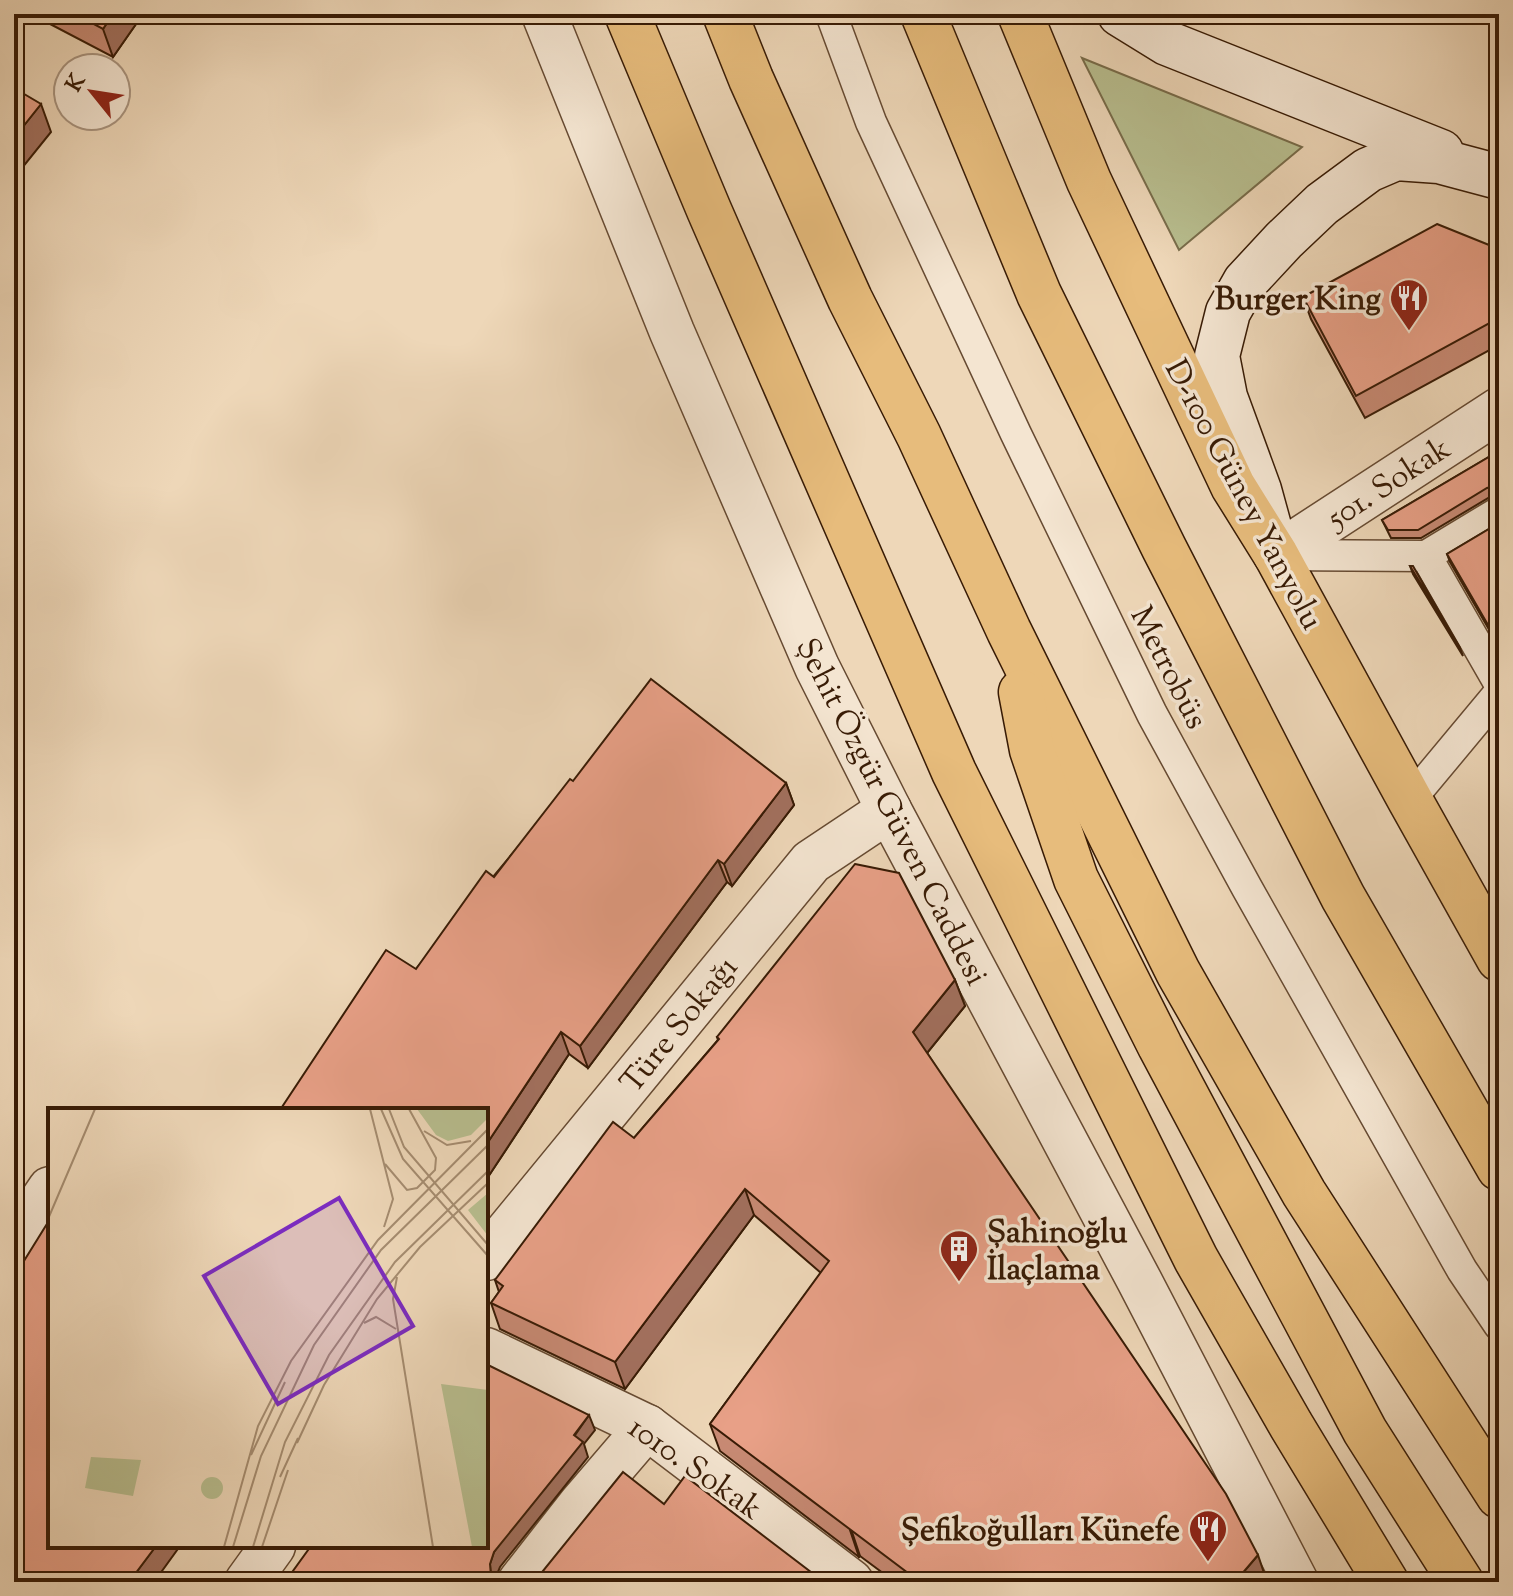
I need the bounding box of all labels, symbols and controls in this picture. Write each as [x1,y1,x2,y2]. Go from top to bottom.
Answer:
north arrow [52,52,132,132]
text: K [59,69,95,98]
restaurant icon: Burger King [1388,277,1430,332]
place label: Burger King [1215,278,1381,324]
street label: D-100 Güney Yanyolu [1151,352,1333,639]
street label: 501. Sokak [1317,427,1461,543]
street label: Metrobüs [1117,599,1218,738]
street label: Şehit Özgür Güven Caddesi [783,631,998,994]
street label: Türe Sokağı [611,947,750,1104]
inset map [48,1108,488,1548]
place label: Şahinoğlu İlaçlama [987,1211,1128,1294]
building icon: Şahinoğlu İlaçlama [938,1228,980,1283]
street label: 1010. Sokak [618,1406,771,1533]
restaurant icon: Şefikoğulları Künefe [1187,1508,1229,1563]
place label: Şefikoğulları Künefe [901,1509,1180,1555]

